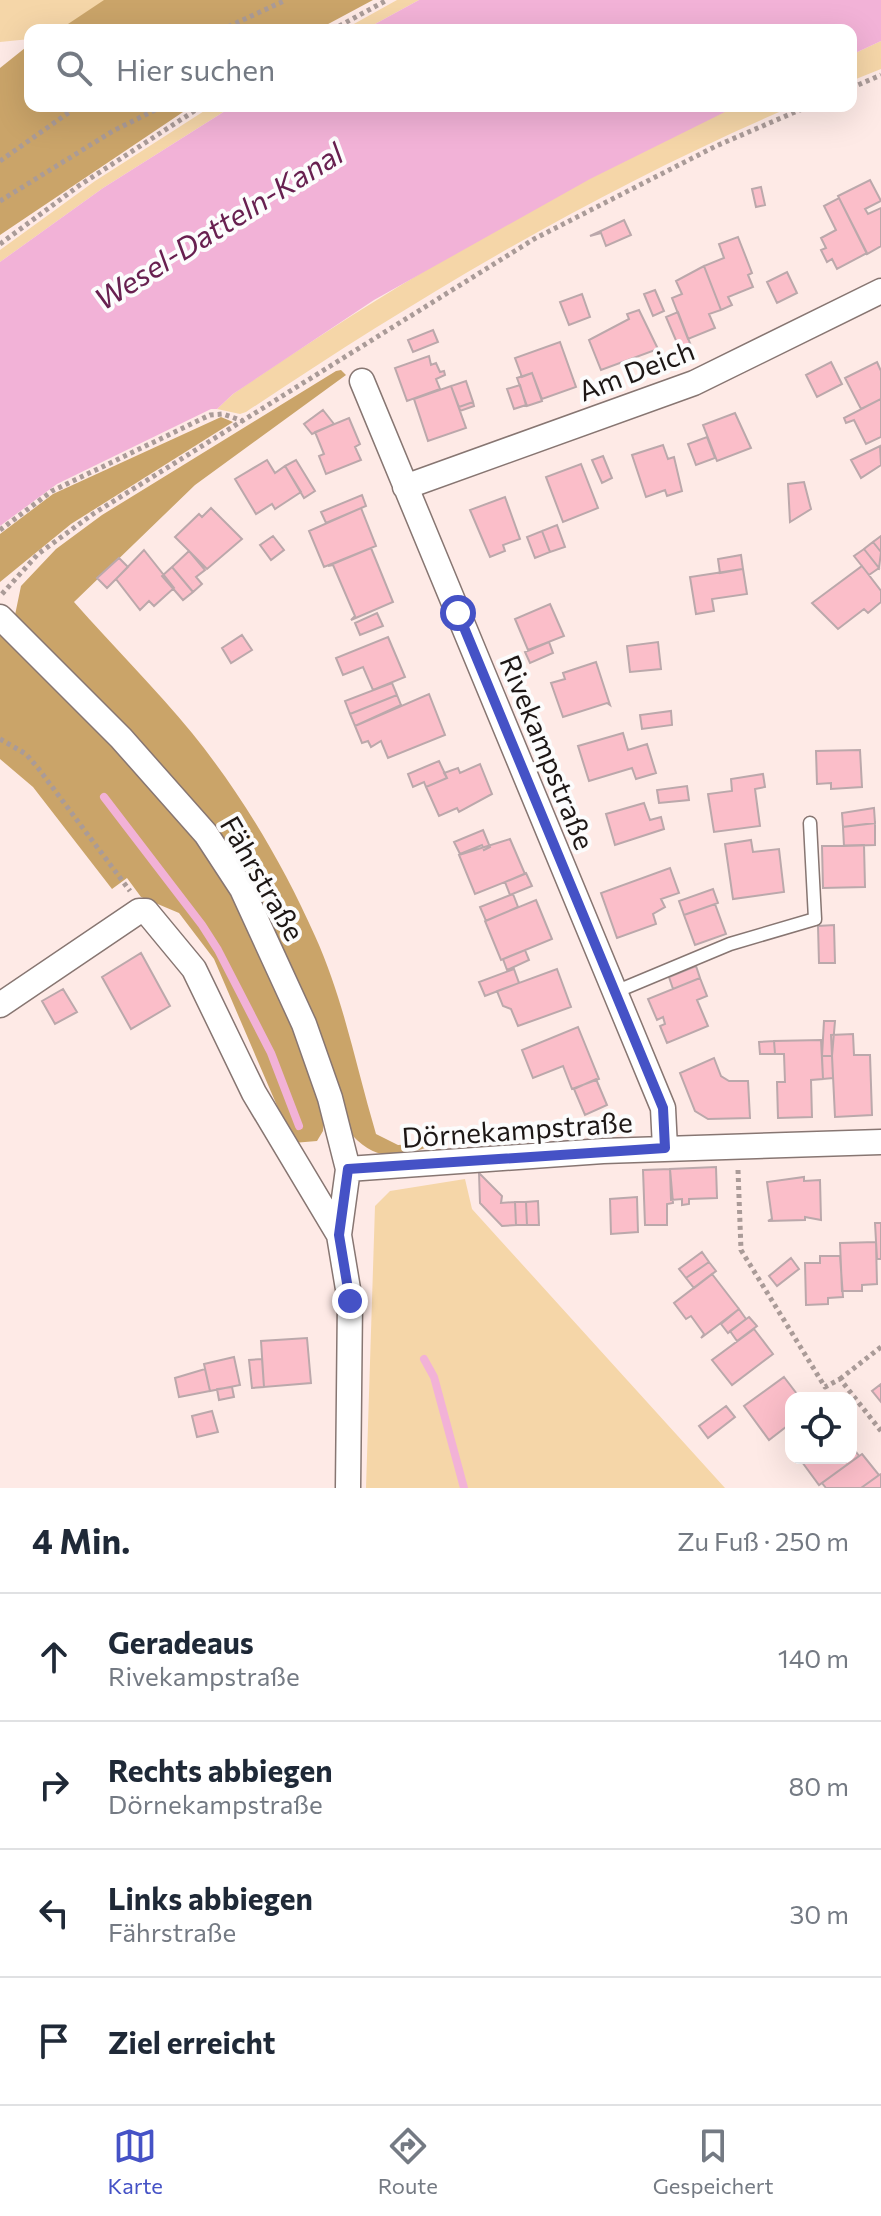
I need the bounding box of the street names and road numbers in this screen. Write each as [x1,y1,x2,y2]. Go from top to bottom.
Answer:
street label: Am Deich [573,332,699,408]
street label: Rivekampstraße [494,650,602,854]
street label: Fährstraße [214,810,312,946]
street label: Dörnekampstraße [400,1104,634,1154]

